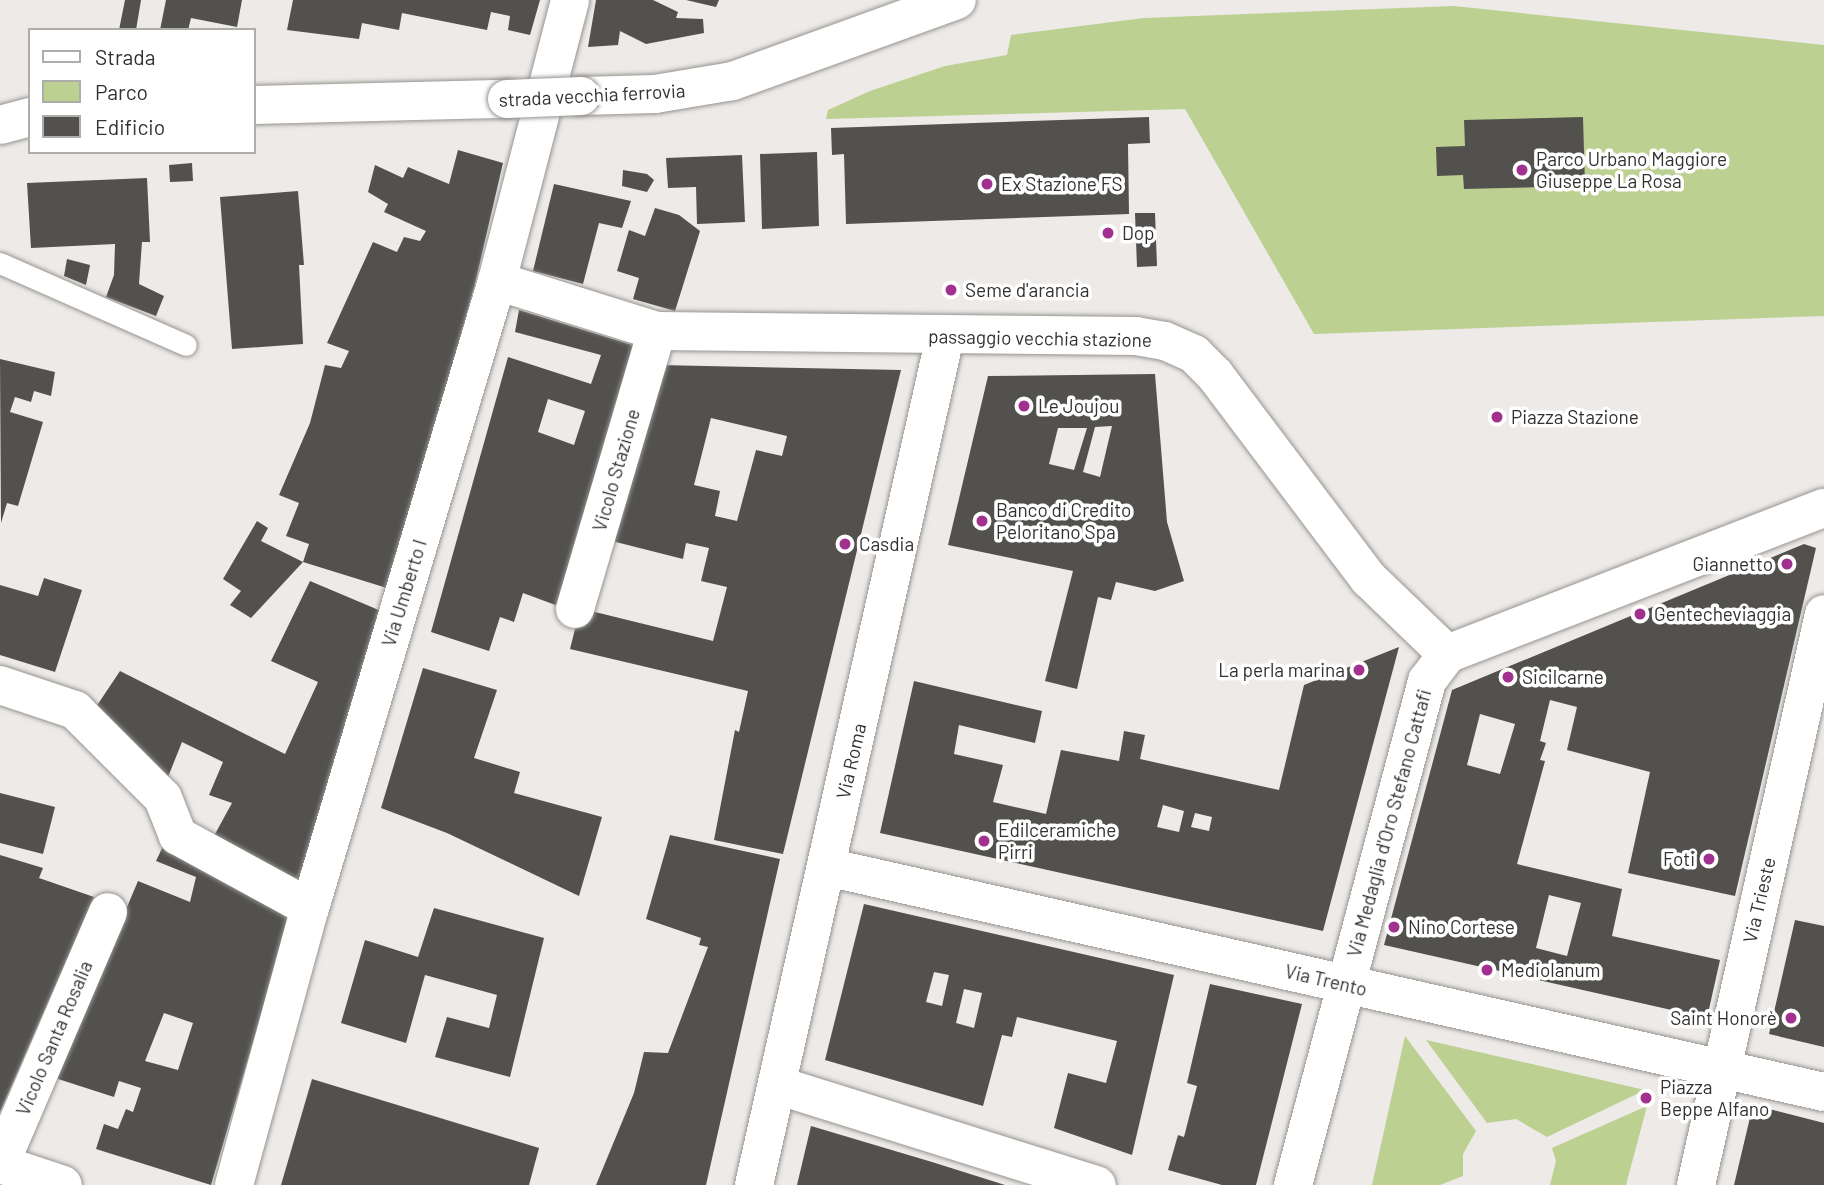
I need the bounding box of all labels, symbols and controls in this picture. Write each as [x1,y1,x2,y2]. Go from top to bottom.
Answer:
legend [28,28,256,154]
text: Strada [95,44,155,69]
text: Parco [95,79,148,104]
street label: strada vecchia ferrovia [498,79,686,111]
text: Edificio [95,114,165,139]
place label: Parco Urbano Maggiore Giuseppe La Rosa [1536,148,1727,192]
marker: Parco Urbano Maggiore Giuseppe La Rosa [1514,162,1530,178]
place label: Ex Stazione FS [1001,173,1123,195]
marker: Ex Stazione FS [979,176,995,192]
place label: Dop [1122,222,1155,244]
marker: Dop [1100,225,1116,241]
place label: Seme d'arancia [965,279,1089,301]
marker: Seme d'arancia [943,282,959,298]
street label: passaggio vecchia stazione [928,325,1152,351]
place label: Le Joujou [1038,395,1119,417]
marker: Le Joujou [1016,398,1032,414]
street label: Vicolo Stazione [588,406,644,534]
place label: Piazza Stazione [1511,406,1639,428]
marker: Piazza Stazione [1489,409,1505,425]
place label: Banco di Credito Peloritano Spa [996,499,1131,543]
marker: Banco di Credito Peloritano Spa [974,513,990,529]
place label: Casdia [859,533,914,555]
marker: Casdia [837,536,853,552]
street label: Via Umberto I [377,537,431,649]
place label: Giannetto [1693,553,1773,575]
marker: Giannetto [1779,556,1795,572]
place label: Gentecheviaggia [1654,603,1791,625]
marker: Gentecheviaggia [1632,606,1648,622]
place label: La perla marina [1218,659,1345,681]
marker: La perla marina [1351,662,1367,678]
place label: Sicilcarne [1522,666,1604,688]
marker: Sicilcarne [1500,669,1516,685]
street label: Via Medaglia d'Oro Stefano Cattafi [1342,687,1436,959]
street label: Via Roma [831,721,871,801]
place label: Edilceramiche Pirri [998,819,1116,863]
marker: Edilceramiche Pirri [976,833,992,849]
place label: Foti [1663,848,1695,870]
marker: Foti [1701,851,1717,867]
street label: Via Trieste [1738,855,1780,945]
place label: Nino Cortese [1408,916,1515,938]
marker: Nino Cortese [1386,919,1402,935]
street label: Vicolo Santa Rosalia [11,957,97,1119]
street label: Via Trento [1283,959,1369,1001]
place label: Mediolanum [1501,959,1601,981]
marker: Mediolanum [1479,962,1495,978]
place label: Saint Honorè [1670,1007,1777,1029]
marker: Saint Honorè [1783,1010,1799,1026]
place label: Piazza Beppe Alfano [1660,1076,1769,1120]
marker: Piazza Beppe Alfano [1638,1090,1654,1106]

